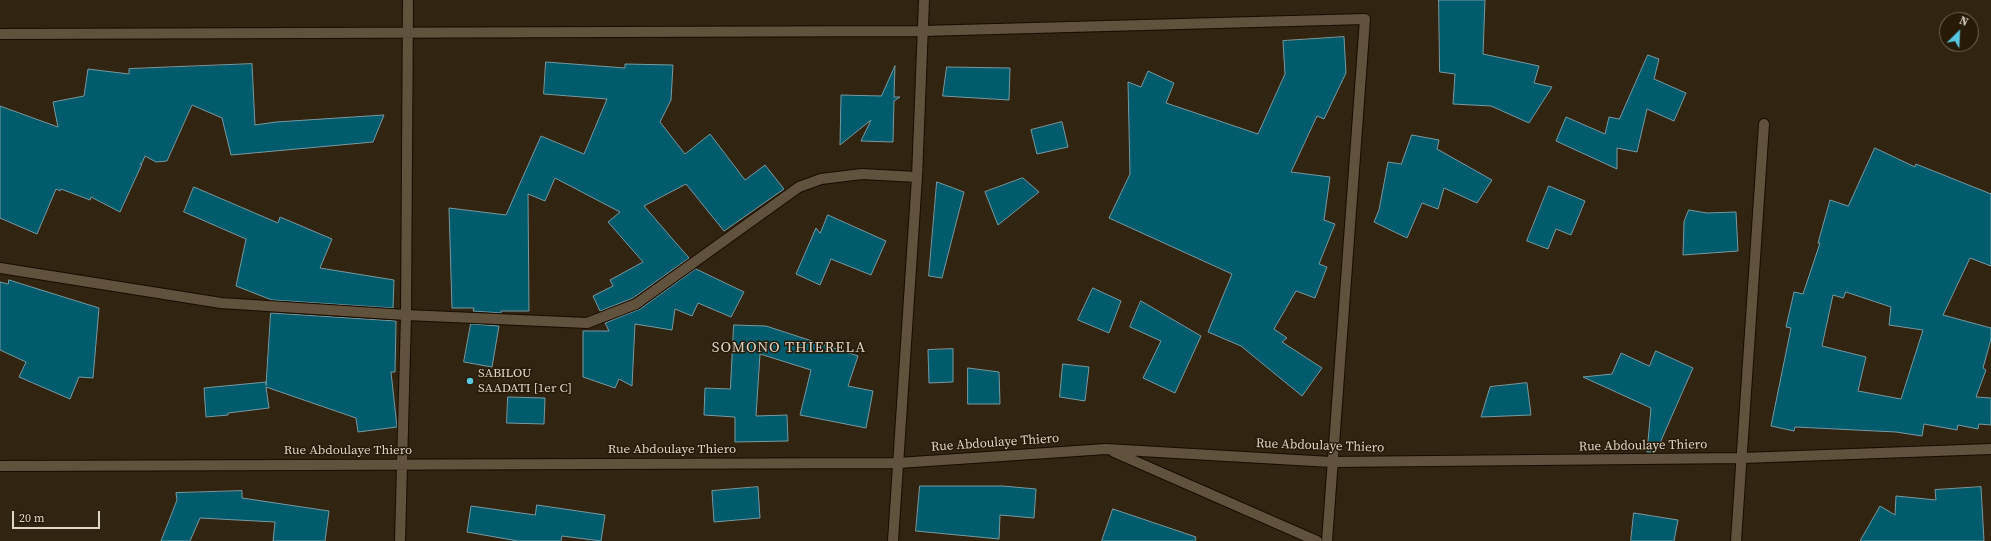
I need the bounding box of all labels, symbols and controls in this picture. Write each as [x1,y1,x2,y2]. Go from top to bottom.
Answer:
north arrow [1939,12,1979,52]
text: N [1957,13,1970,30]
district label: SOMONO THIERELA [712,339,866,357]
place label: SABILOU SAADATI [1er C] [478,366,572,397]
marker: SABILOU SAADATI [1er C] [465,376,475,386]
street label: Rue Abdoulaye Thiero [930,431,1060,455]
street label: Rue Abdoulaye Thiero [1256,436,1384,456]
street label: Rue Abdoulaye Thiero [1579,437,1707,455]
street label: Rue Abdoulaye Thiero [608,442,736,458]
street label: Rue Abdoulaye Thiero [284,443,412,459]
scale bar [14,503,102,529]
text: 20 m [19,510,45,526]

